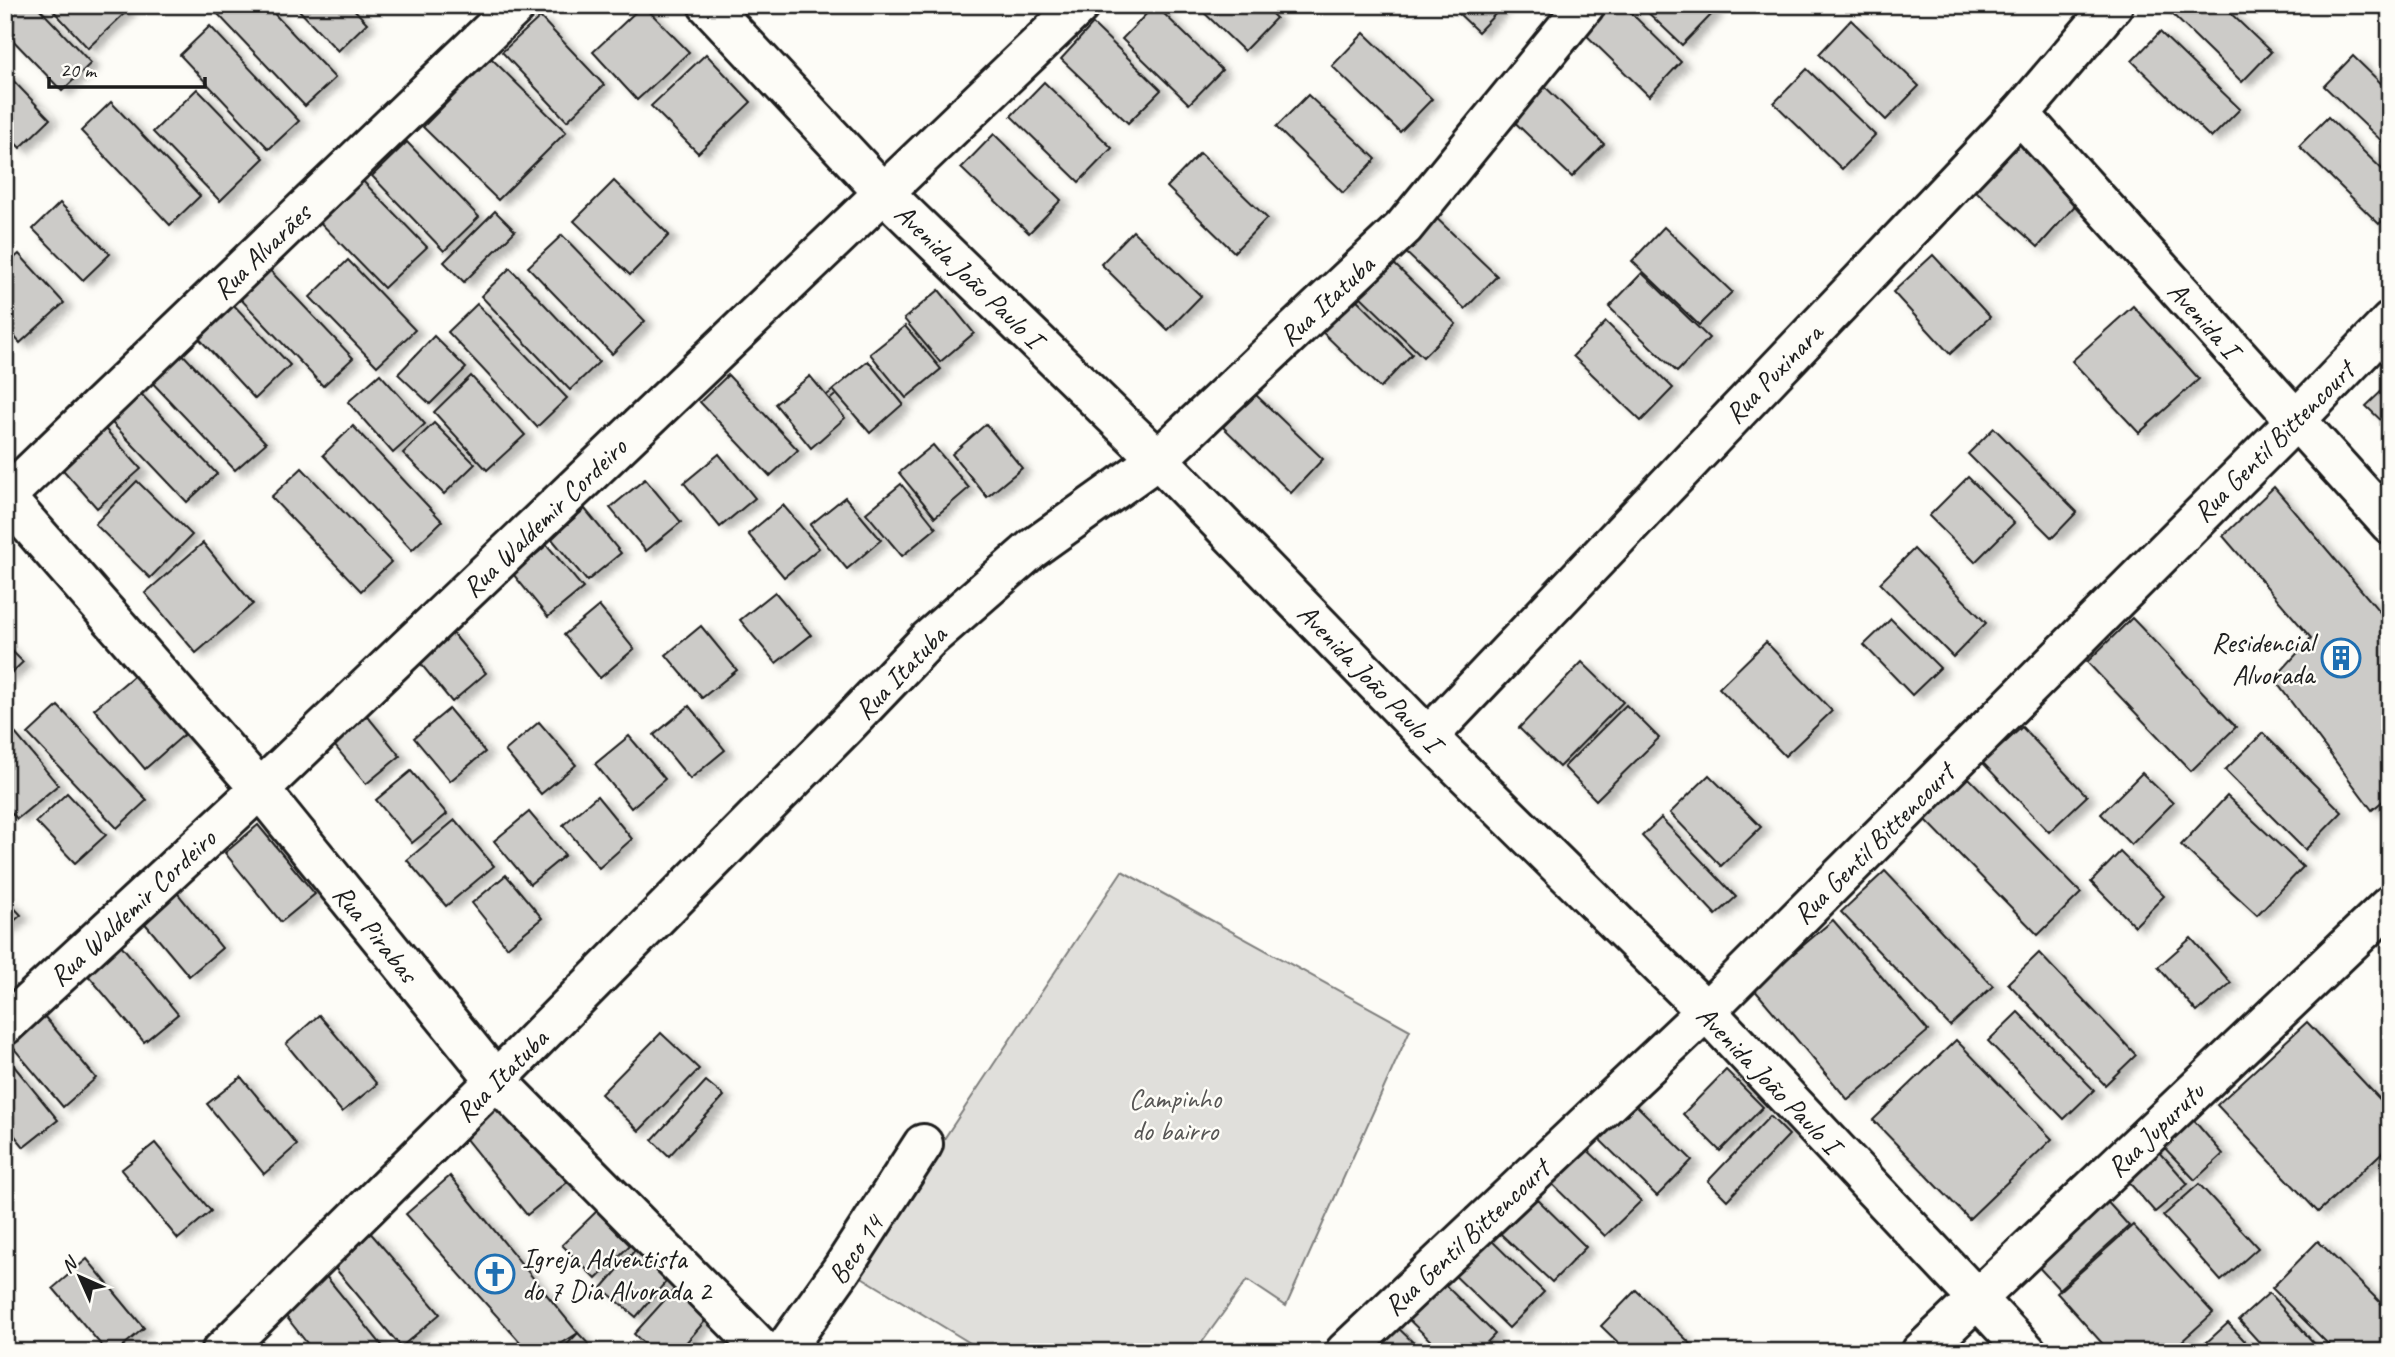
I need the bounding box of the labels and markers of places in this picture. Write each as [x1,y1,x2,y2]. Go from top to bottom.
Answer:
place label: Residencial Alvorada [2212,625,2319,692]
building icon: Residencial Alvorada [2320,637,2362,679]
place label: Igreja Adventista do 7 Dia Alvorada 2 [522,1241,713,1308]
church icon: Igreja Adventista do 7 Dia Alvorada 2 [474,1253,516,1295]

